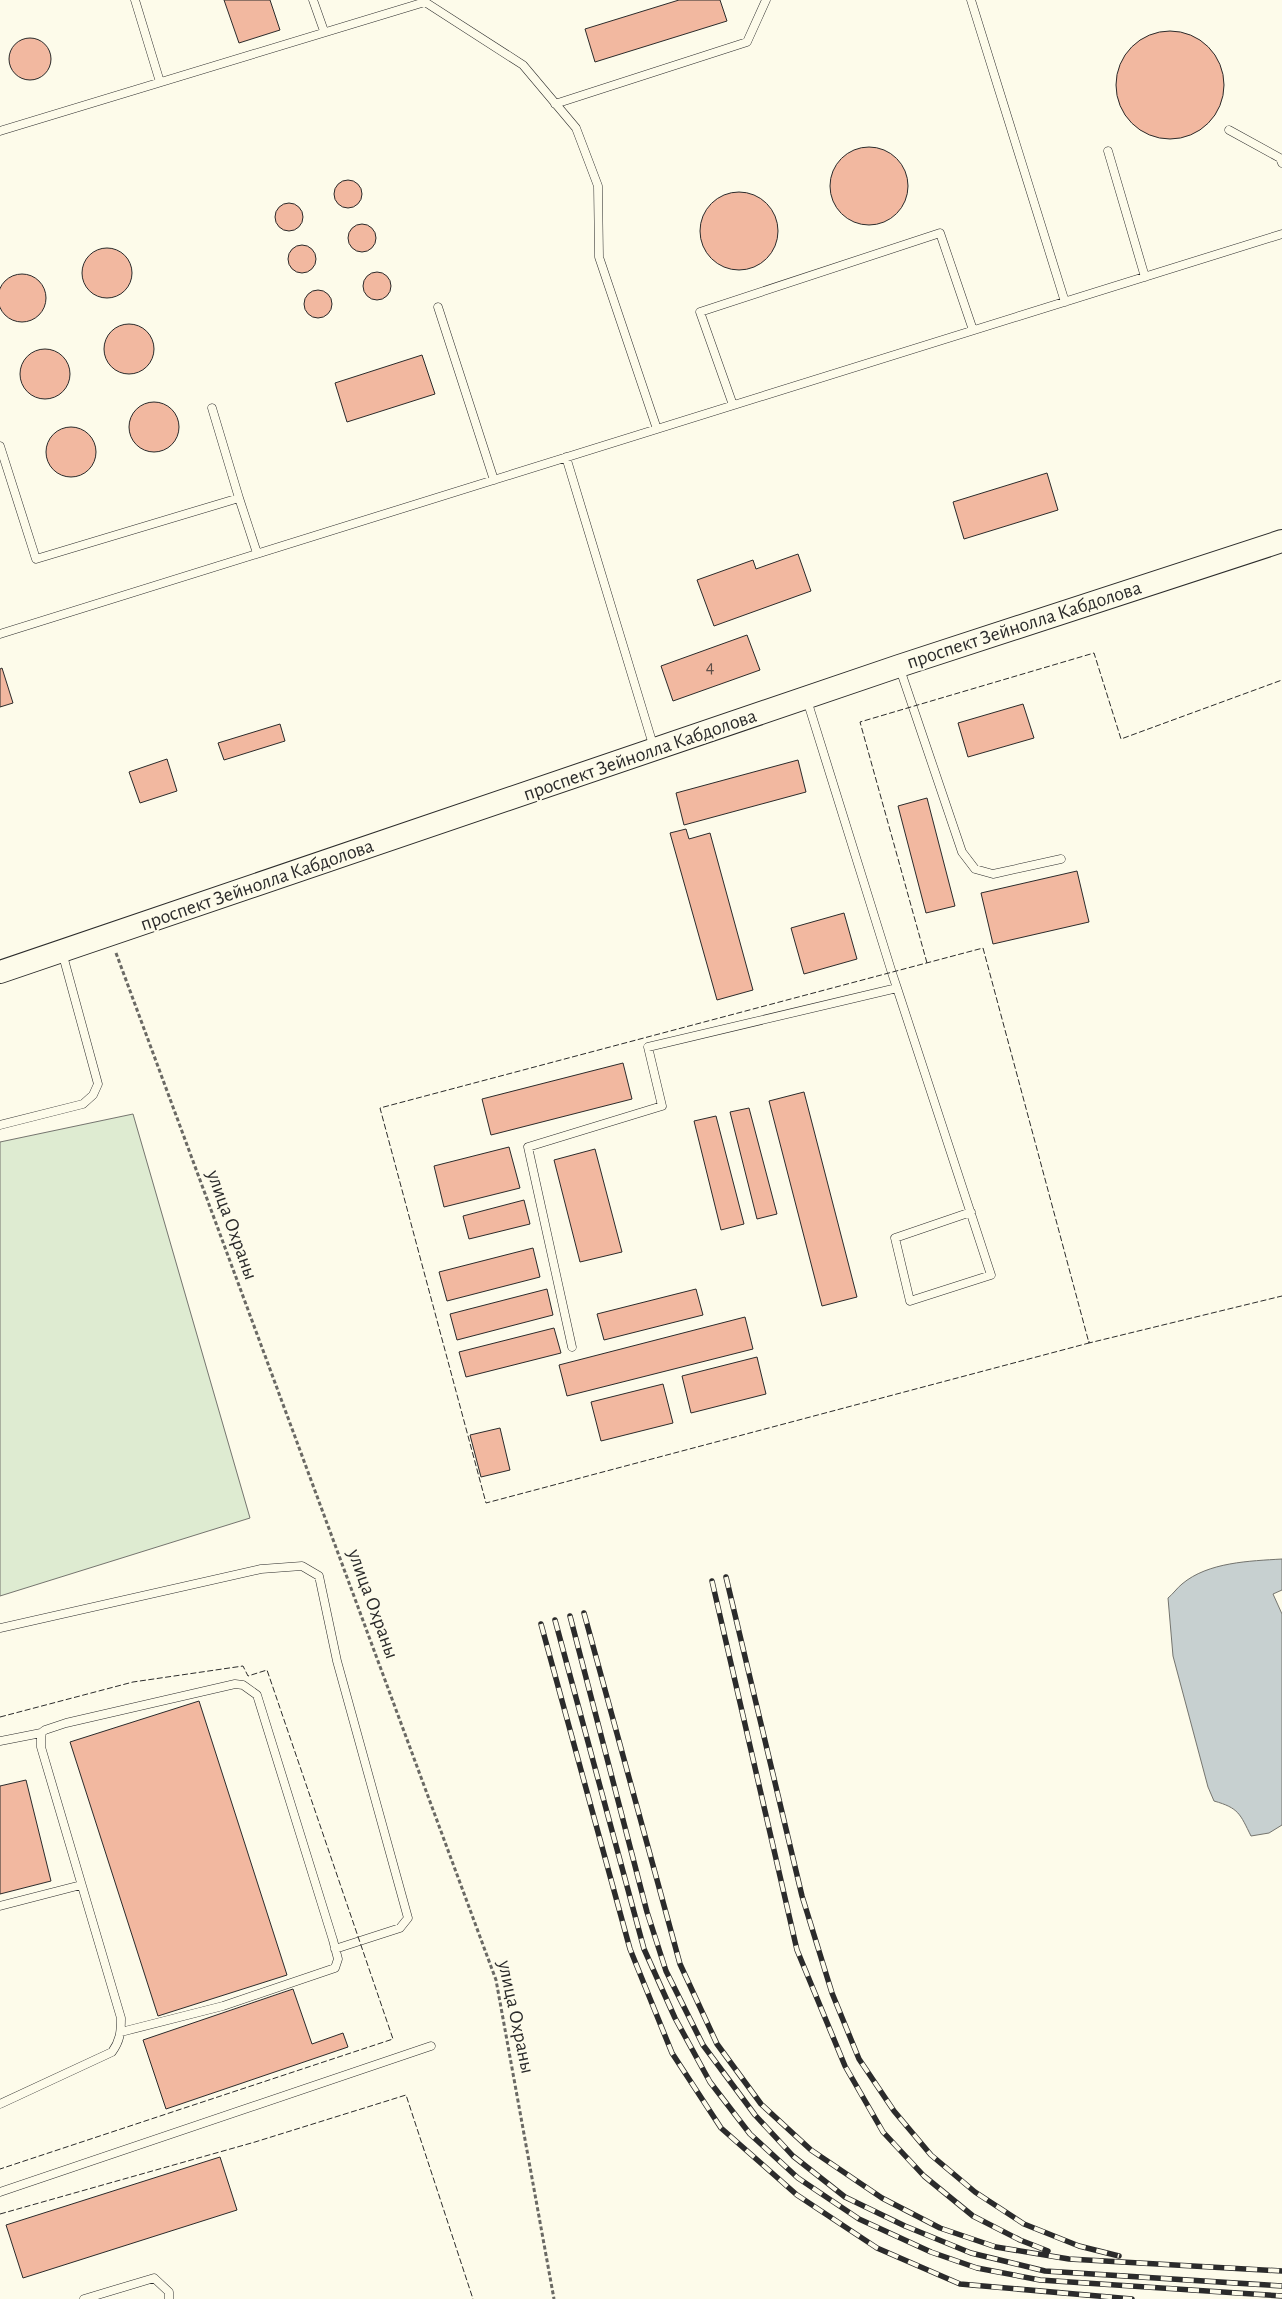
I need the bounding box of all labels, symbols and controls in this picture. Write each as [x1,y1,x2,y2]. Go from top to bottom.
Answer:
street label: проспект Зейнолла Кабдолова [904,578,1144,672]
house number: 4 [706,659,715,677]
street label: проспект Зейнолла Кабдолова [521,706,759,804]
street label: проспект Зейнолла Кабдолова [138,836,376,934]
street label: улица Охраны [203,1167,261,1283]
street label: улица Охраны [344,1546,402,1662]
street label: улица Охраны [494,1958,538,2075]

